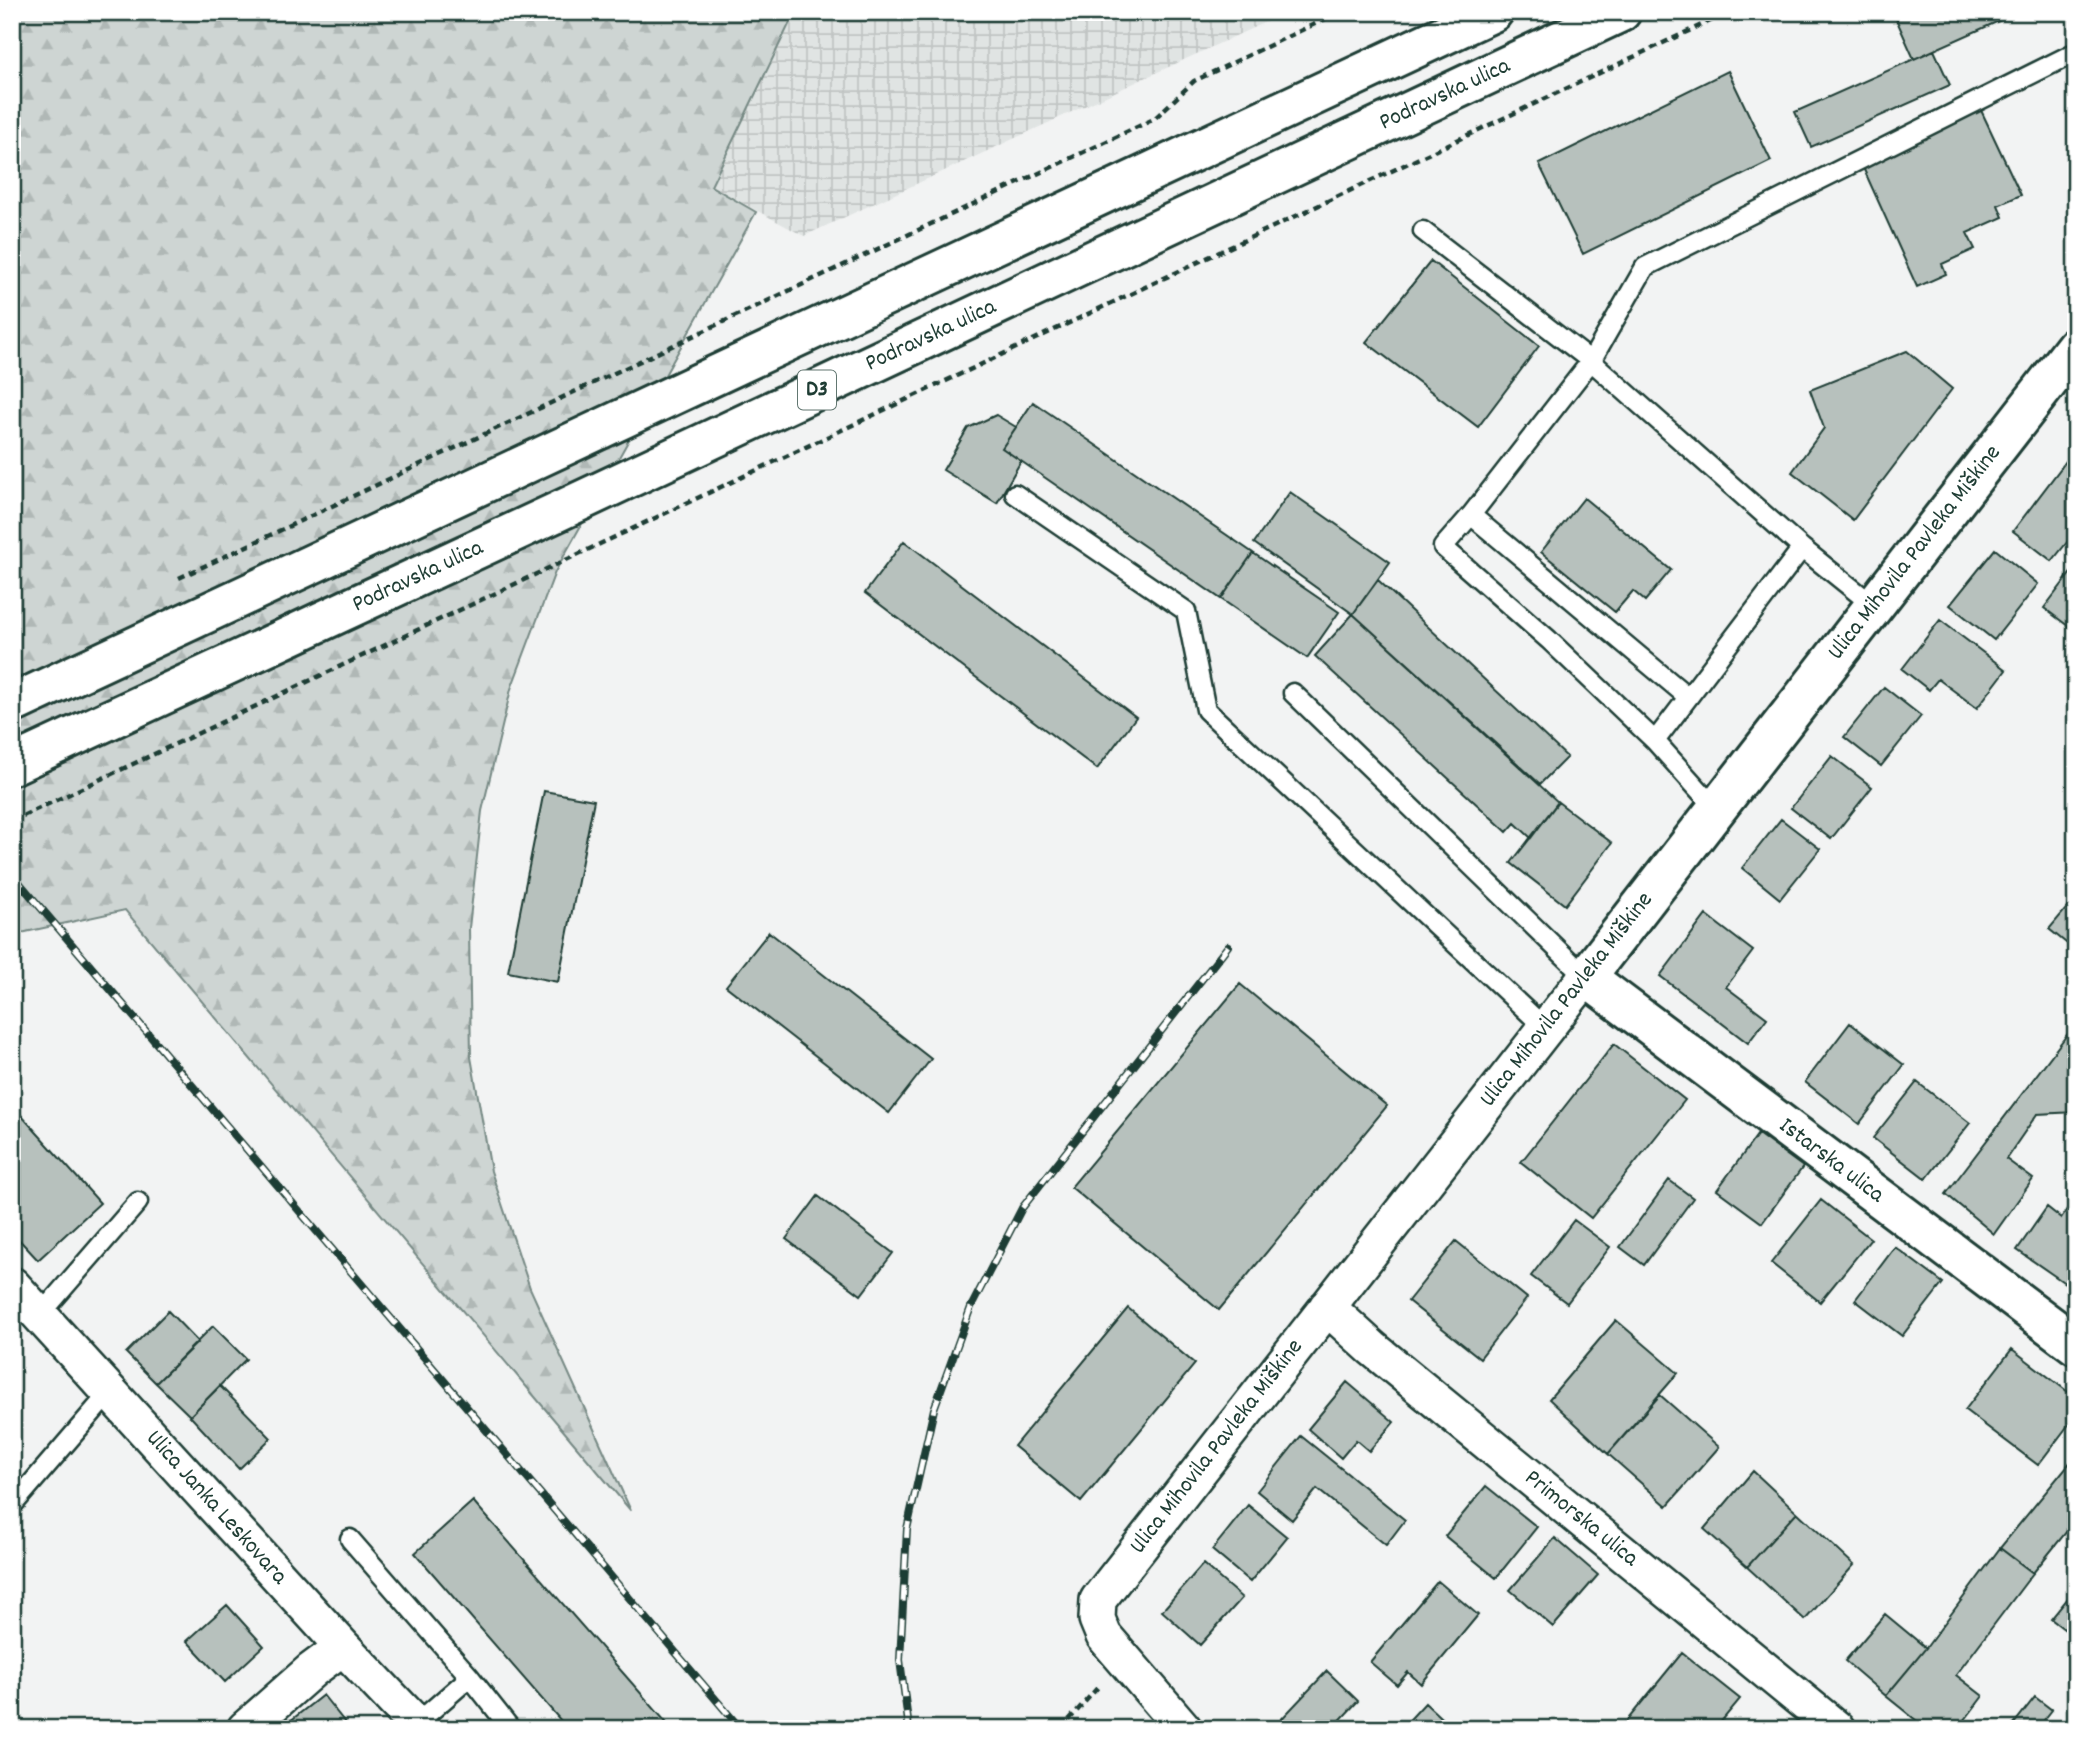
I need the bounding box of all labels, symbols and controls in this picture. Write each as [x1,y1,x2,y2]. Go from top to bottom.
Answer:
street label: Podravska ulica [1374,49,1517,140]
street label: Podravska ulica [860,290,1003,381]
road number: D3 [798,370,836,410]
street label: Ulica Mihovila Pavleka Miškine [1820,438,2010,668]
street label: Podravska ulica [347,531,490,622]
street label: Ulica Mihovila Pavleka Miškine [1472,885,1662,1115]
street label: Istarska ulica [1771,1110,1892,1213]
street label: Ulica Mihovila Pavleka Miškine [1122,1332,1312,1562]
street label: Ulica Janka Leskovara [137,1423,295,1594]
street label: Primorska ulica [1517,1462,1646,1576]

